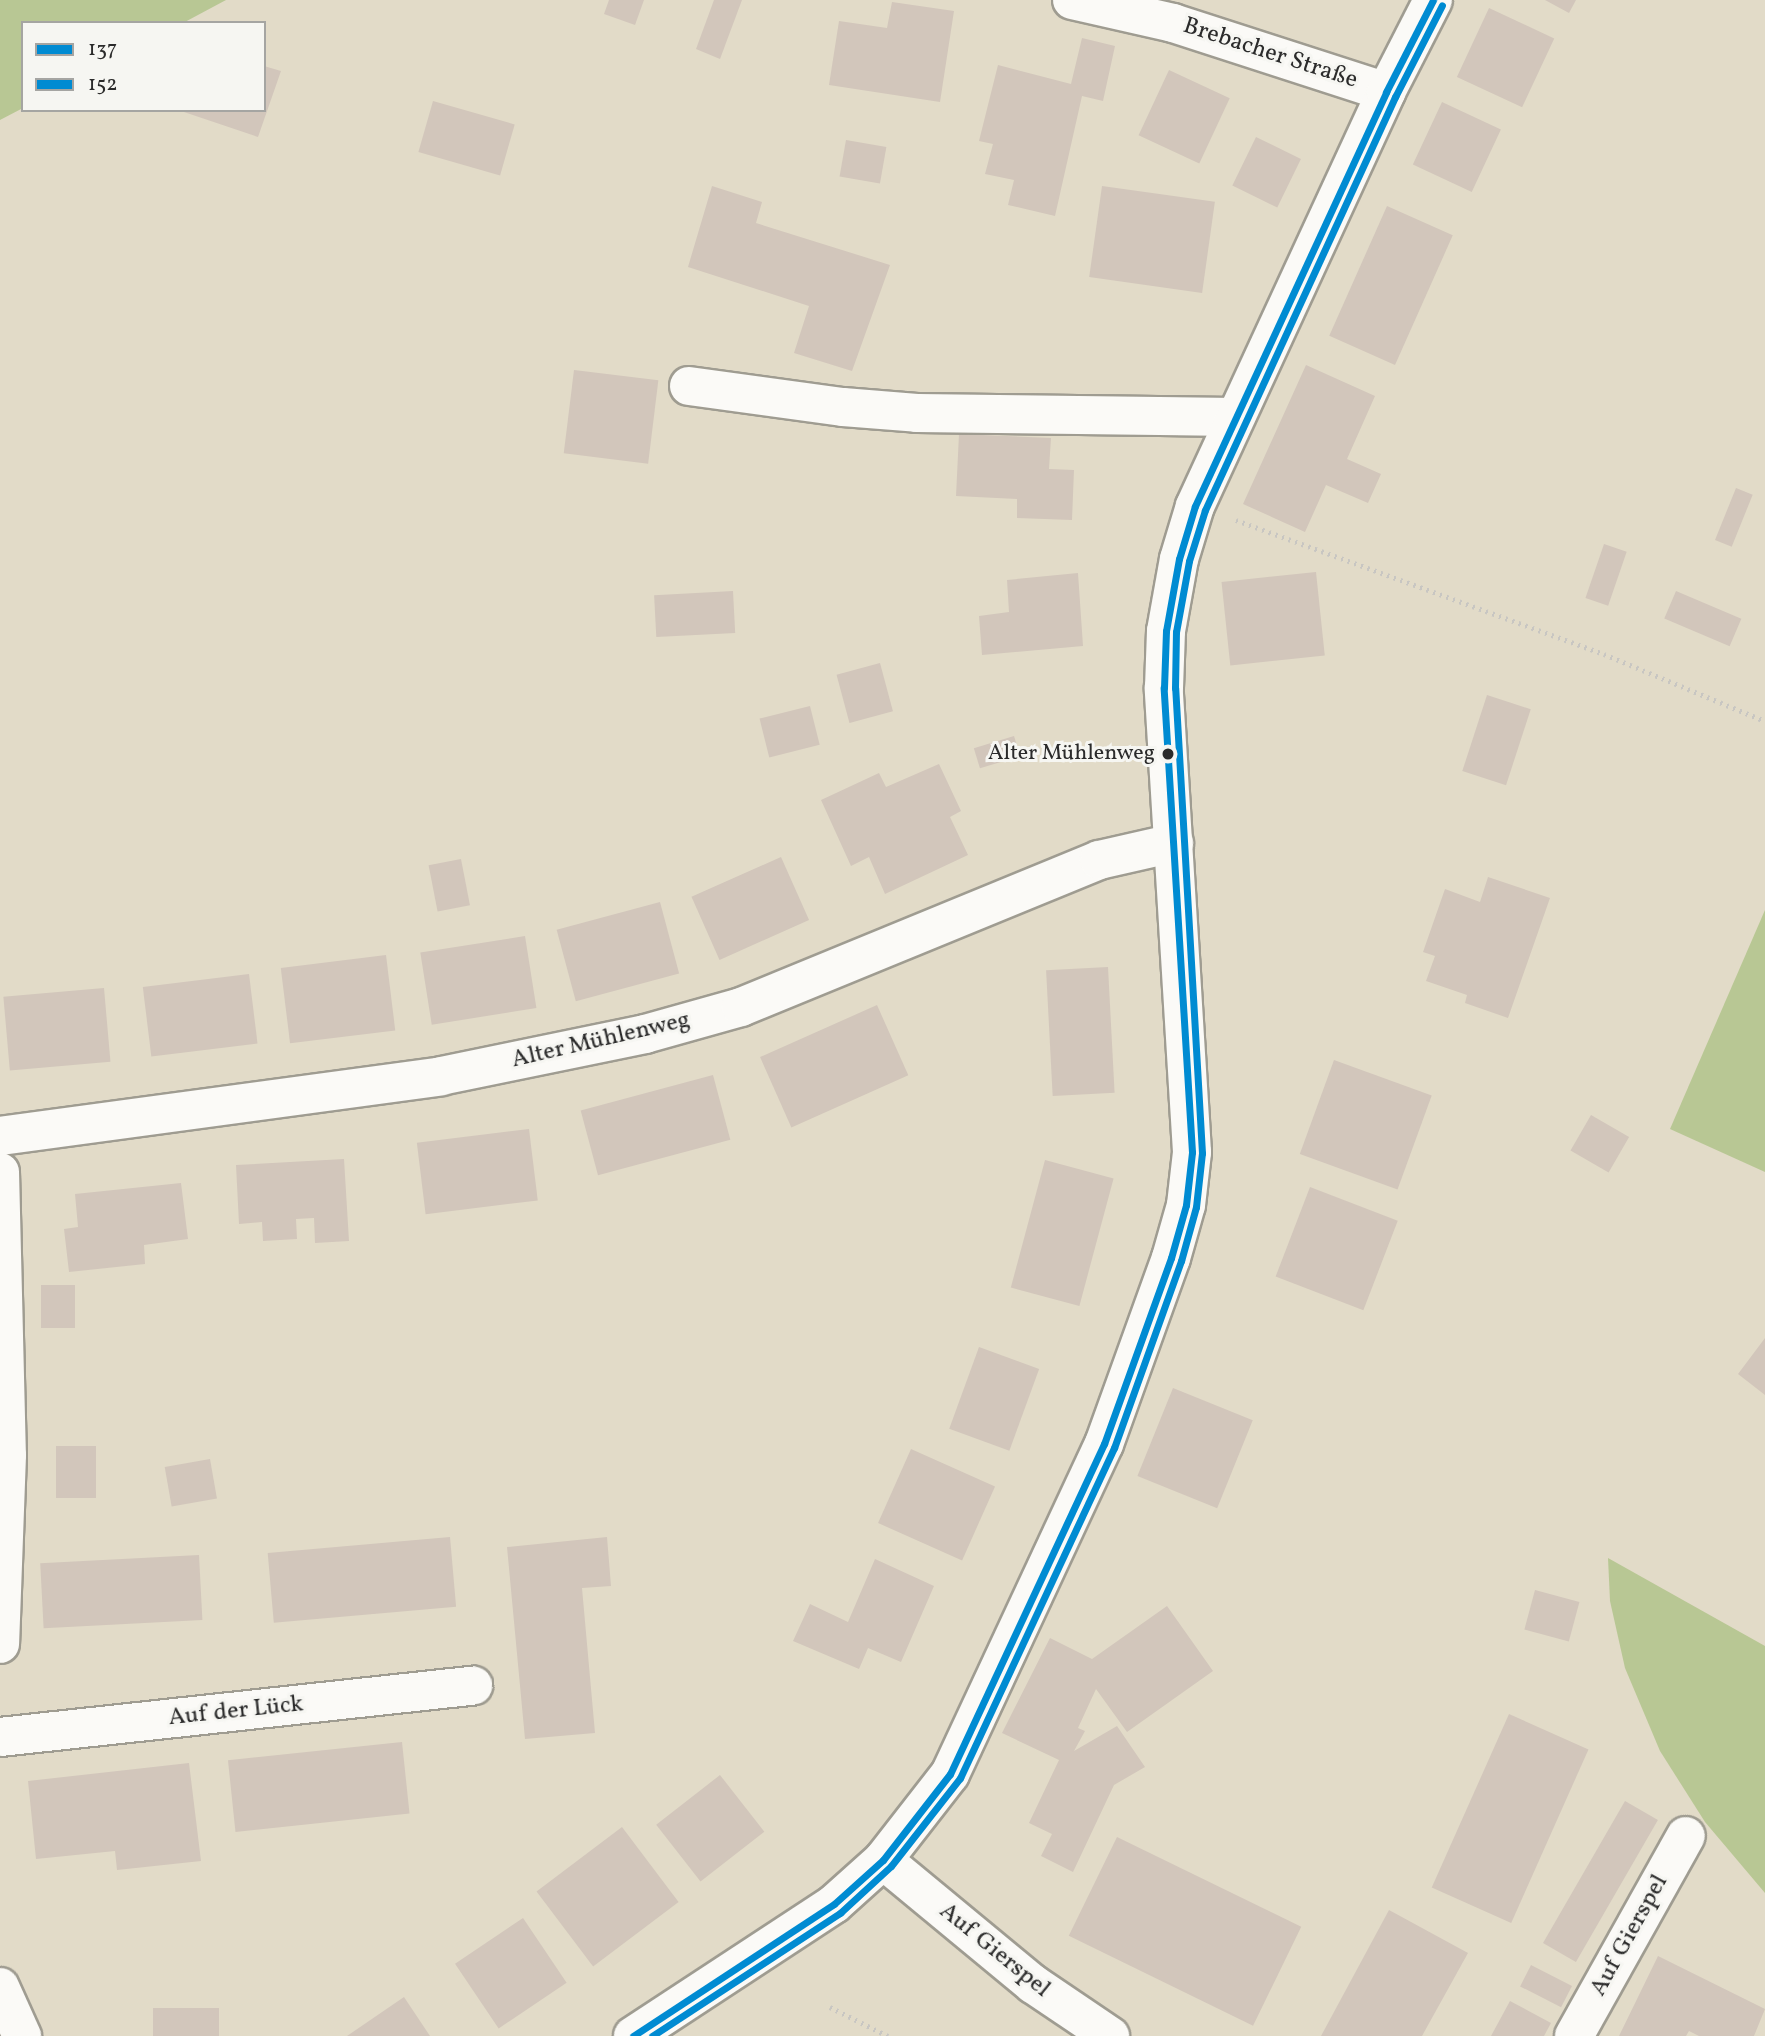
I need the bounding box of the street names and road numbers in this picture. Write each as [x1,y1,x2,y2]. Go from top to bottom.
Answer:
street label: Brebacher Straße [1179,12,1361,96]
street label: Alter Mühlenweg [509,1006,693,1076]
street label: Auf der Lück [168,1691,304,1733]
street label: Auf Gierspel [1585,1871,1675,2001]
street label: Auf Gierspel [934,1898,1054,2004]

